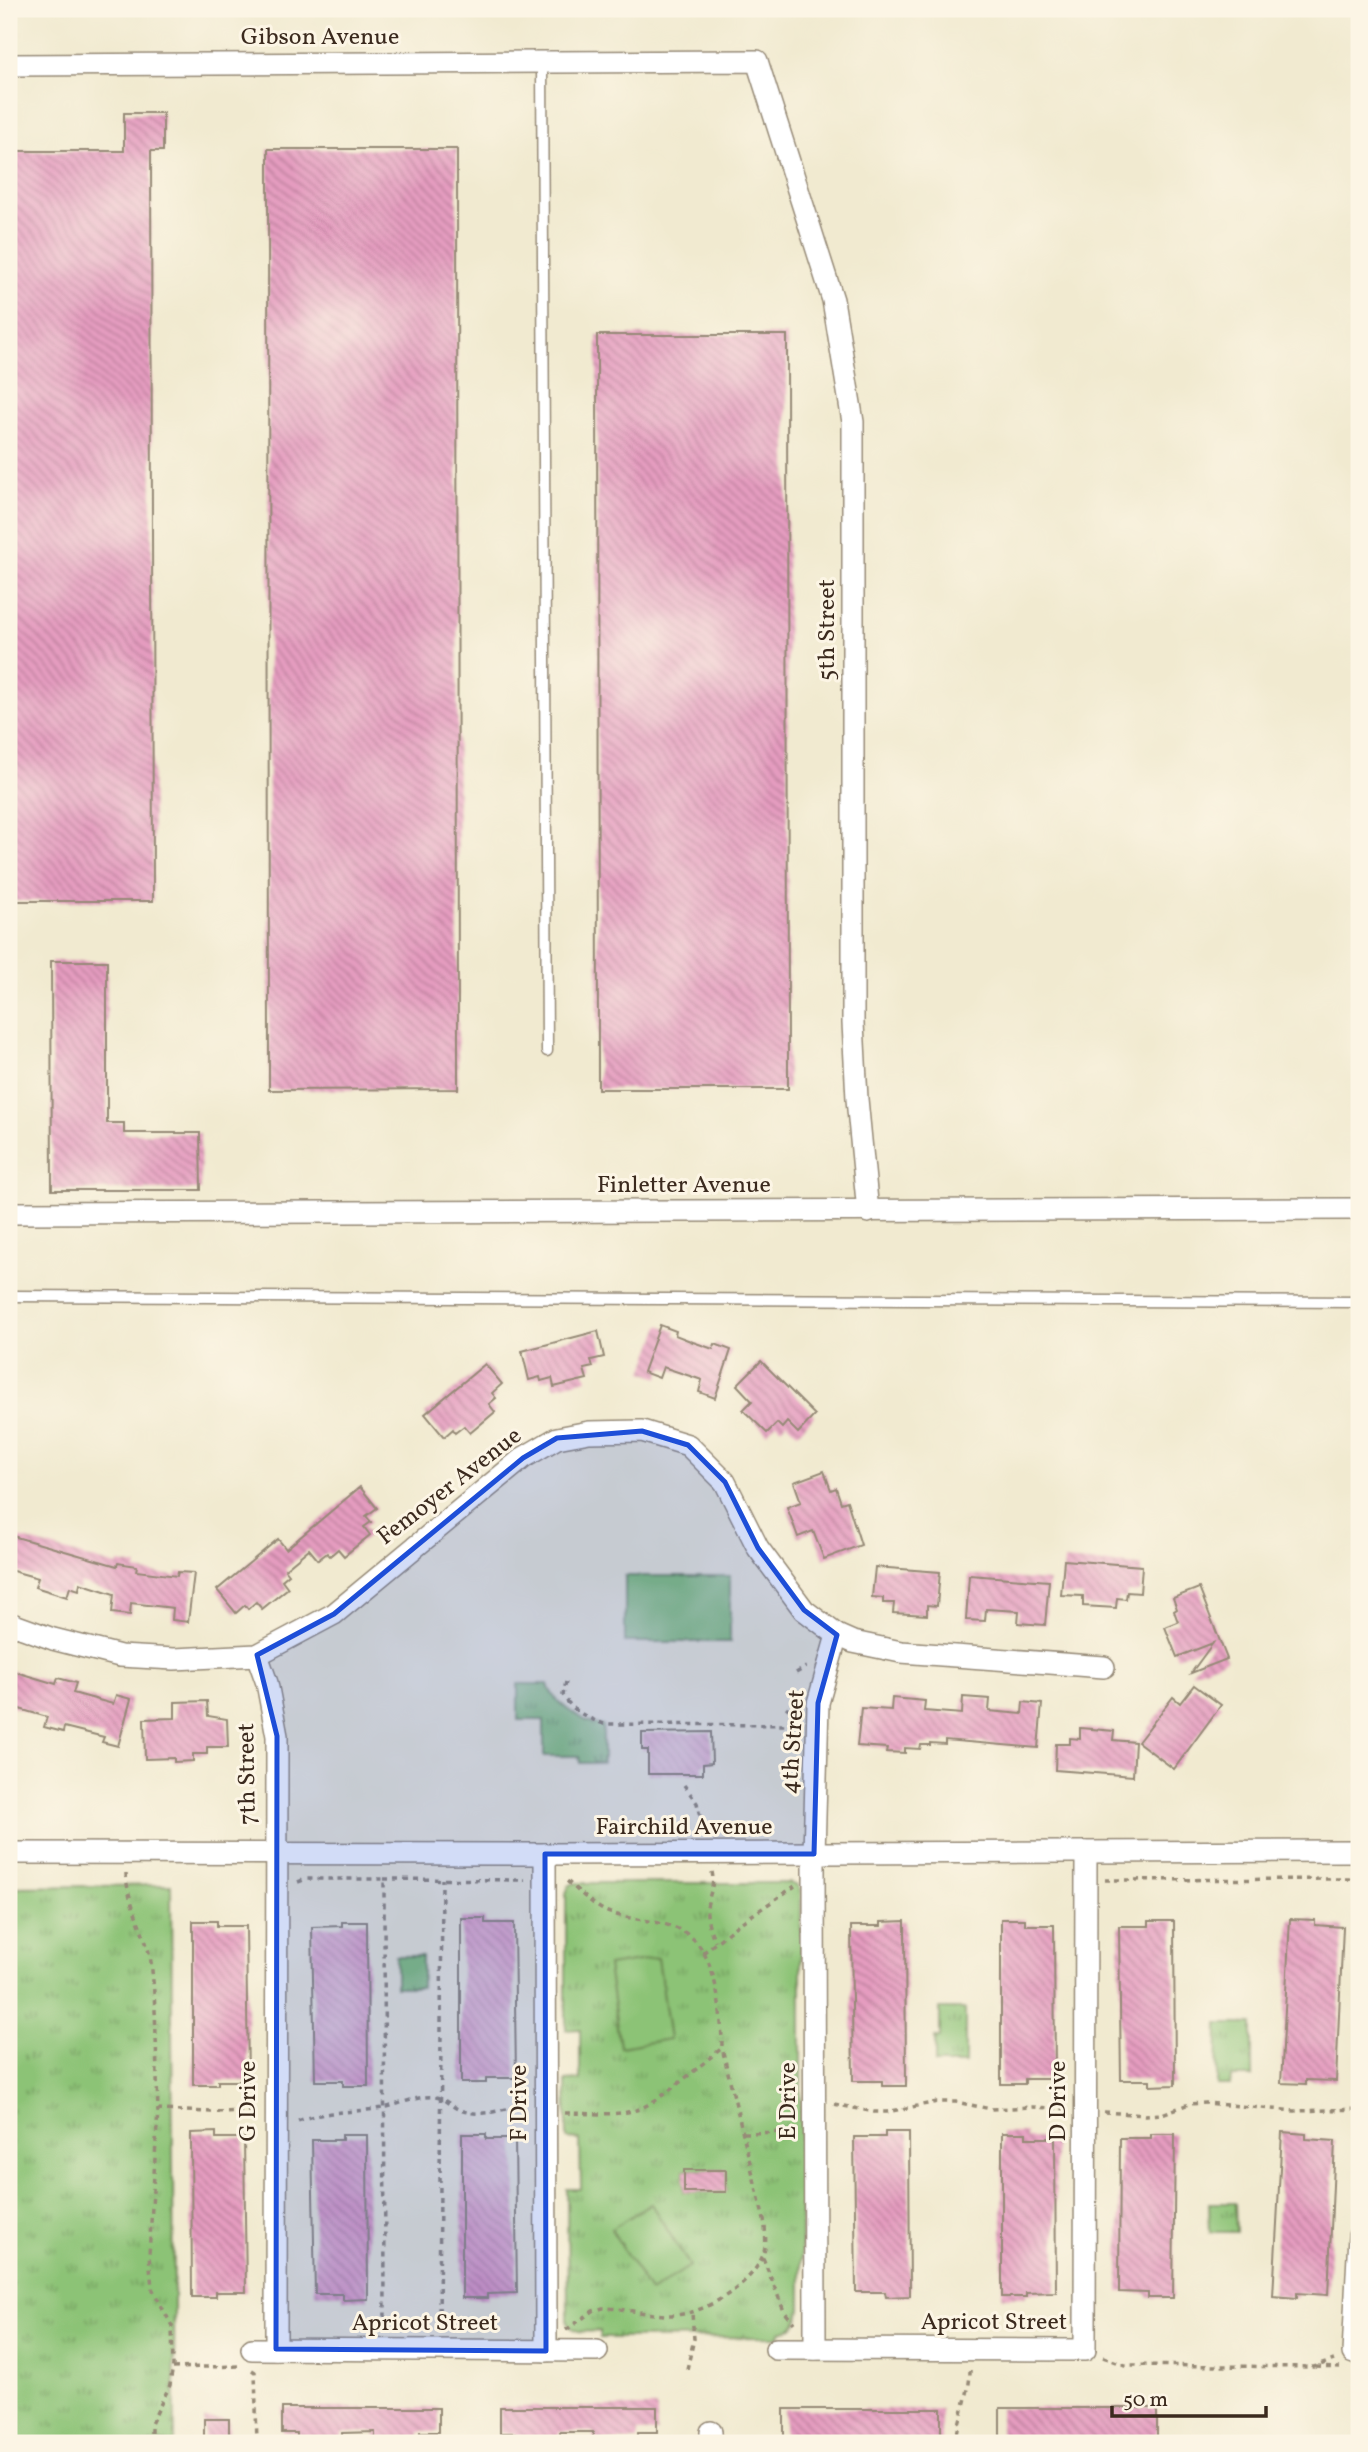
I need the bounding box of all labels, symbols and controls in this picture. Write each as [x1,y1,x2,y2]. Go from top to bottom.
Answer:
street label: Gibson Avenue [241,21,399,55]
street label: 5th Street [811,579,845,681]
street label: Finletter Avenue [597,1169,771,1203]
street label: Femoyer Avenue [371,1420,529,1554]
street label: 4th Street [773,1689,815,1795]
street label: 7th Street [230,1723,266,1825]
street label: Fairchild Avenue [595,1811,773,1845]
street label: G Drive [232,2061,266,2141]
street label: D Drive [1042,2061,1076,2141]
street label: E Drive [772,2062,806,2140]
street label: F Drive [503,2065,537,2141]
street label: Apricot Street [921,2306,1067,2340]
street label: Apricot Street [352,2307,498,2341]
scale bar [1112,2375,1266,2419]
text: 50 m [1123,2386,1168,2415]

